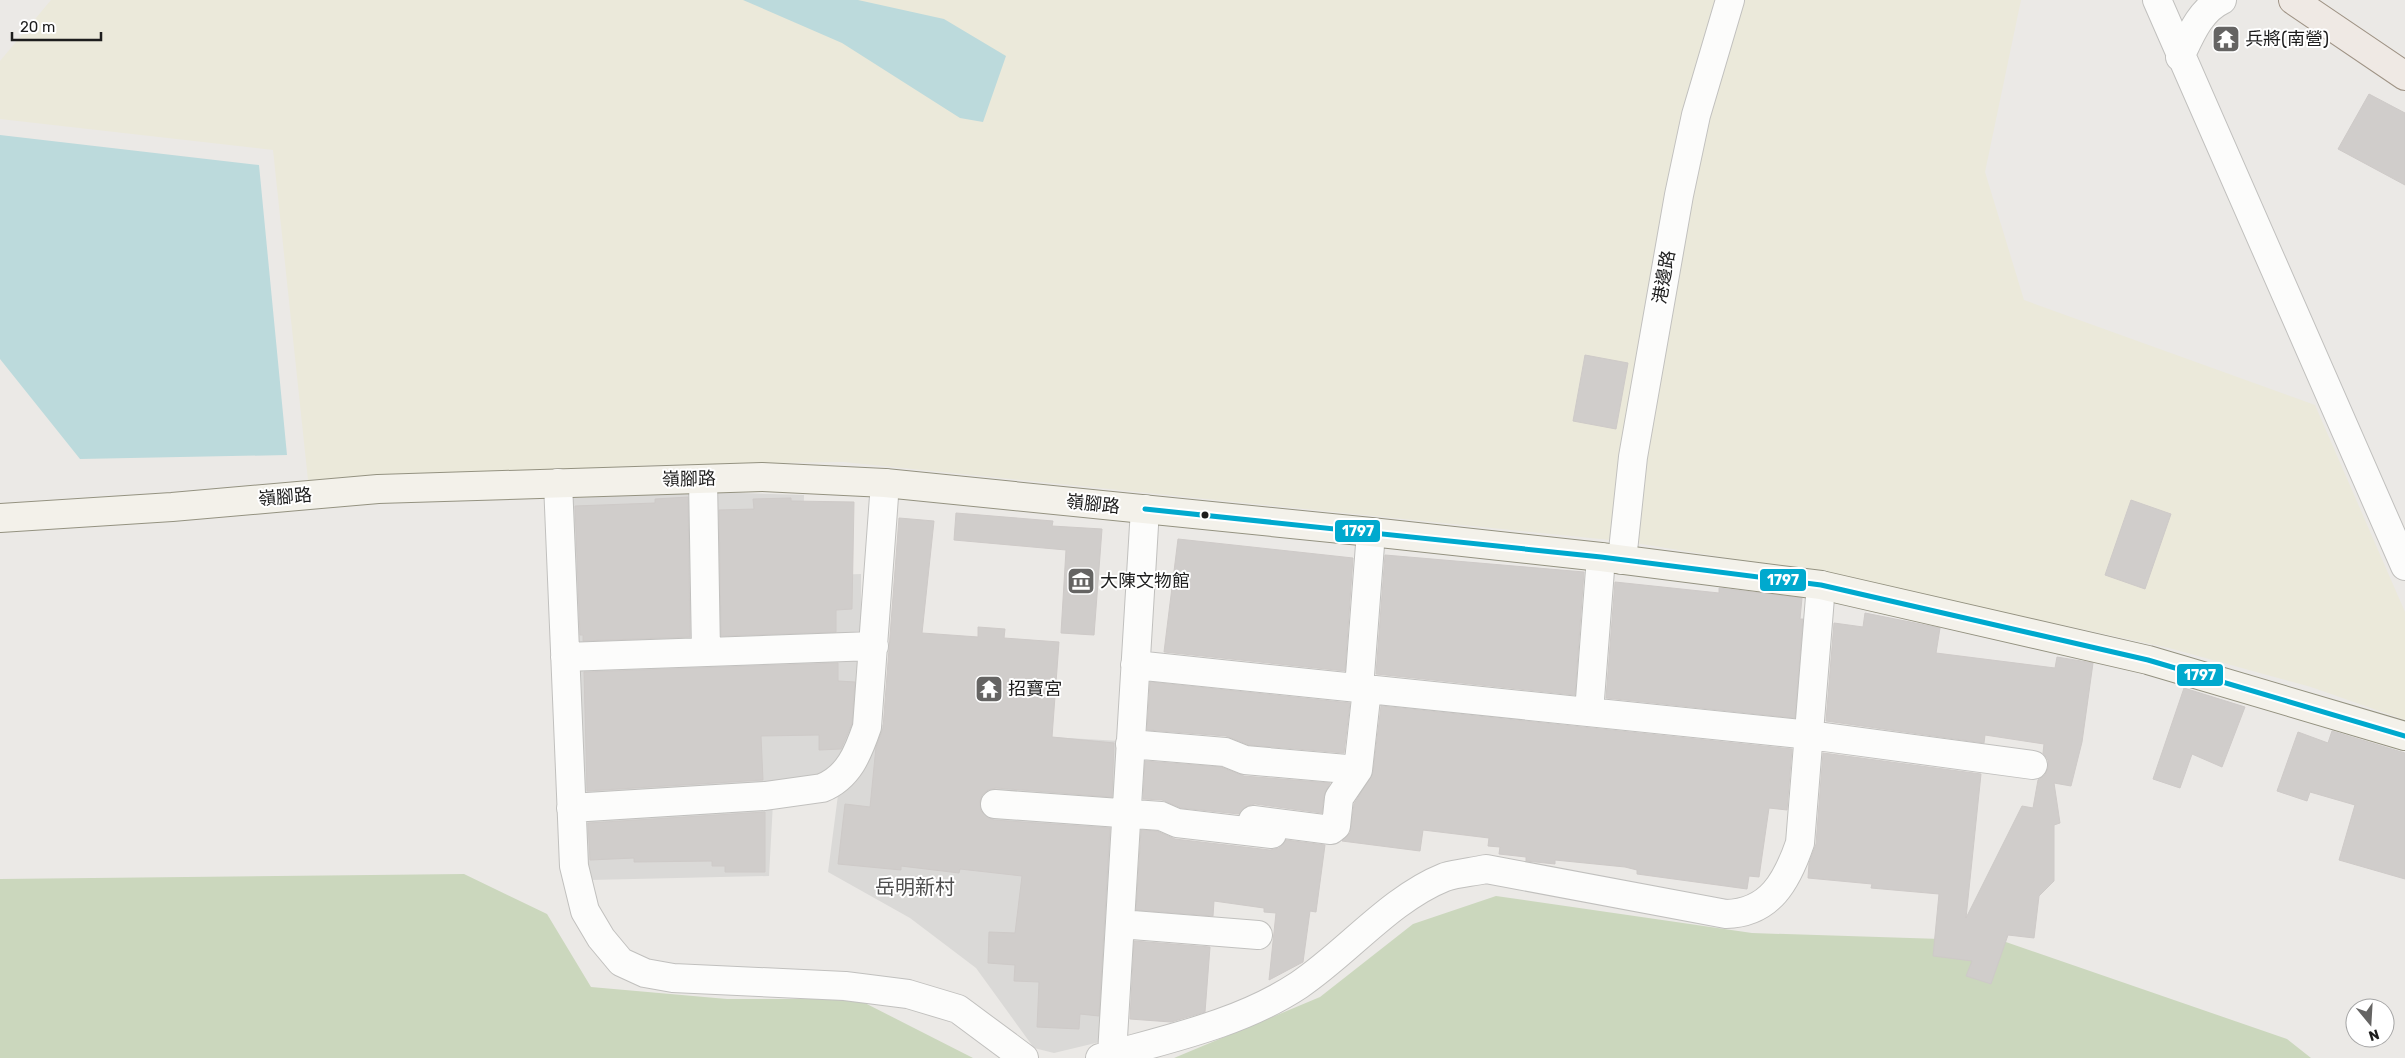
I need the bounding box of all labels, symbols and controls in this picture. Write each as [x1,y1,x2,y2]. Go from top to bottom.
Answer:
scale bar [12,10,101,42]
text: 20 m [20,18,55,36]
temple icon: 兵將(南營) [2211,24,2241,54]
place label: 兵將(南營) [2245,28,2329,50]
street label: 港邊路 [1648,249,1680,305]
street label: 嶺腳路 [662,468,716,490]
street label: 嶺腳路 [257,484,313,510]
street label: 嶺腳路 [1065,490,1121,518]
unlabelled marker [1200,510,1210,520]
line badge: 1797 [1334,519,1381,543]
text: 1797 [1342,523,1374,540]
museum icon: 大陳文物館 [1066,566,1096,596]
line badge: 1797 [1759,568,1807,592]
place label: 大陳文物館 [1100,570,1190,592]
text: 1797 [1767,572,1799,589]
line badge: 1797 [2176,663,2224,687]
text: 1797 [2184,667,2216,684]
temple icon: 招寶宮 [974,674,1004,704]
place label: 招寶宮 [1008,678,1062,700]
district label: 岳明新村 [875,875,955,899]
north arrow [2345,998,2395,1048]
text: N [2366,1025,2381,1045]

